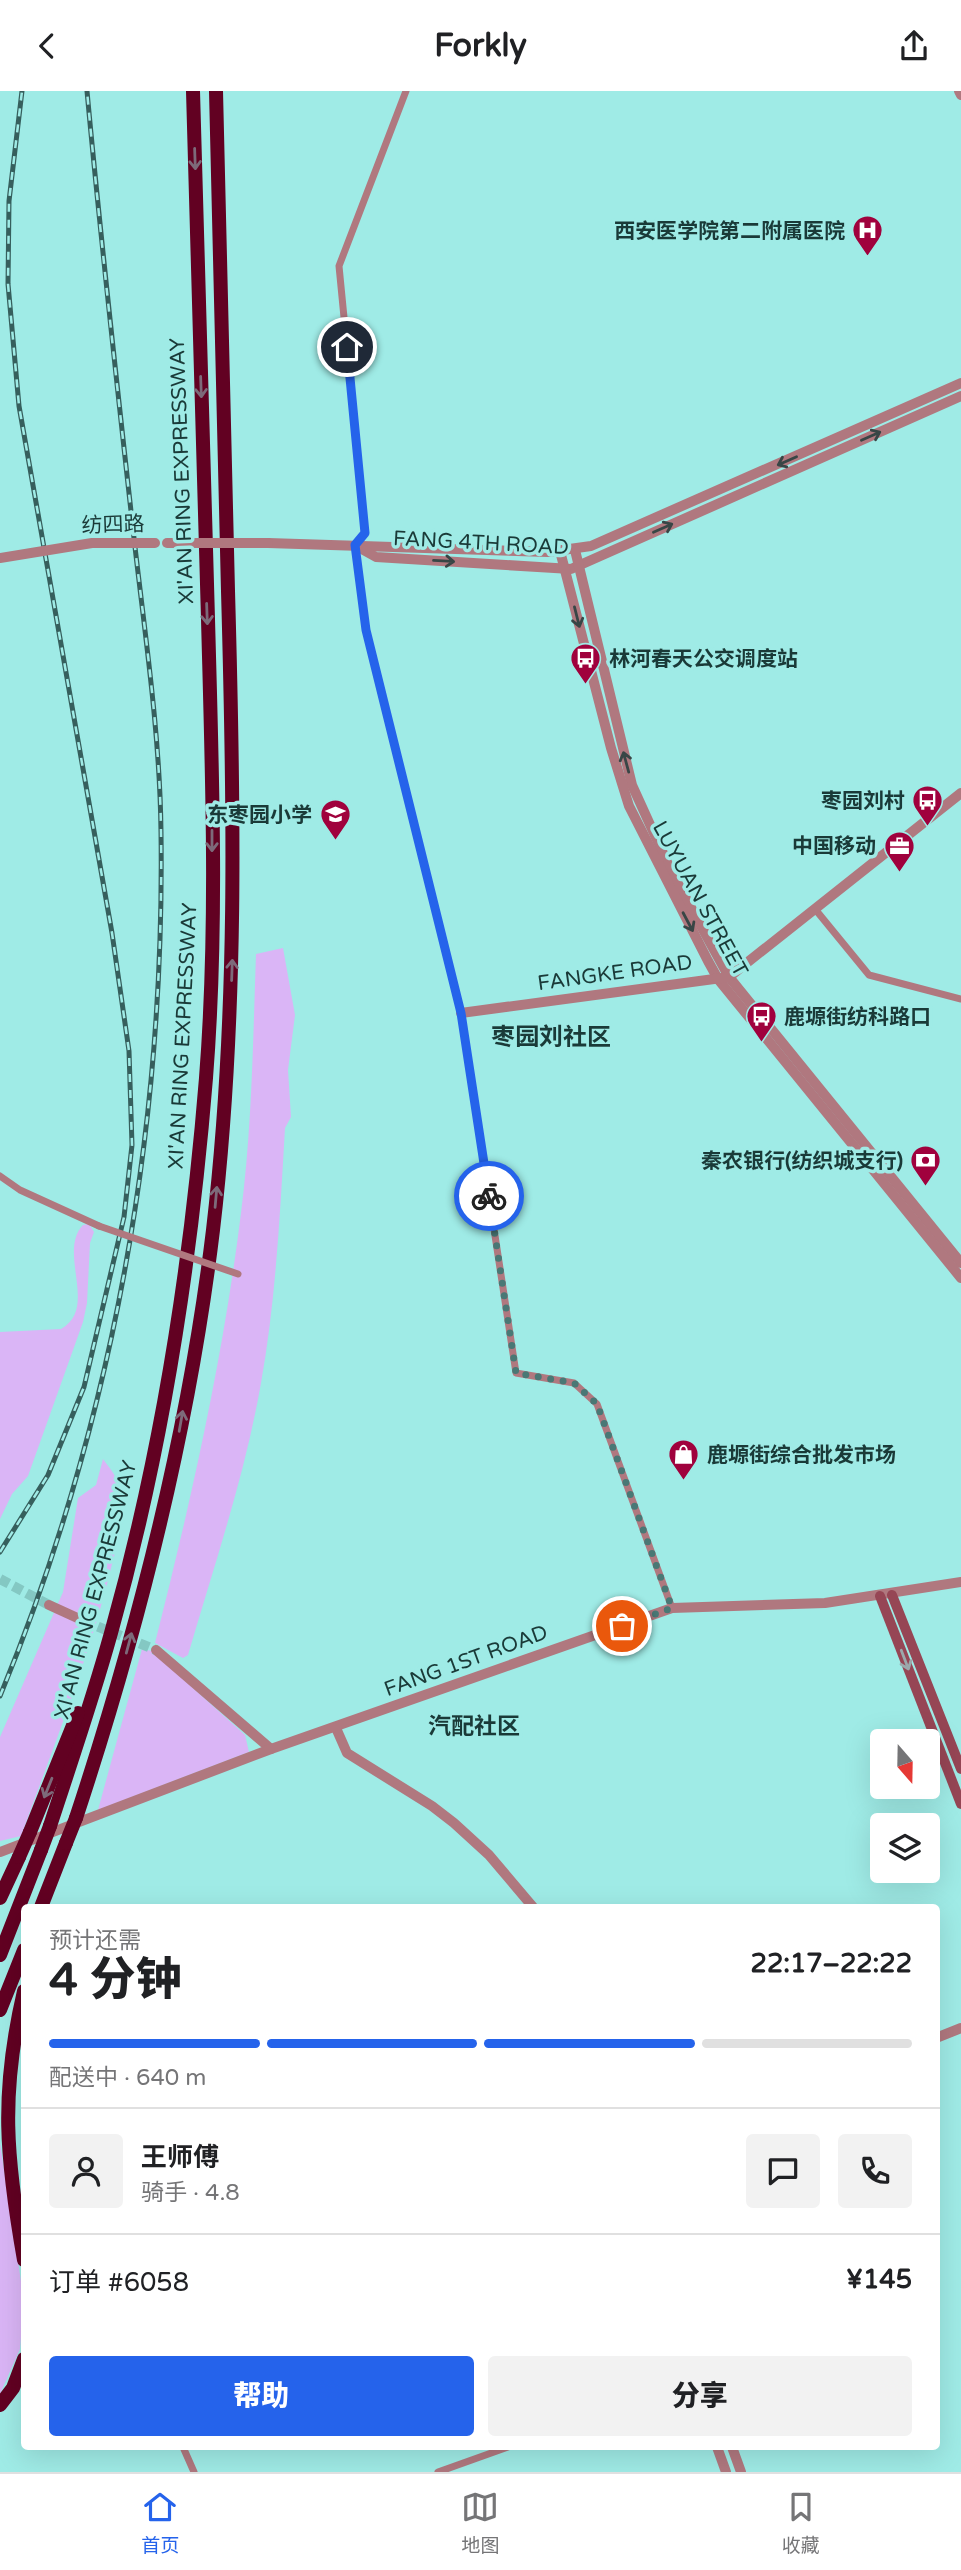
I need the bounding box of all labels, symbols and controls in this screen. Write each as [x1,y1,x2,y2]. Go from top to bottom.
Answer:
icon: back [28,27,66,65]
text: Forkly [434,27,527,65]
icon: share [895,27,933,65]
one-way arrow [188,147,201,170]
hospital icon: 西安医学院第二附属医院 [851,214,885,258]
place label: 西安医学院第二附属医院 [614,219,845,244]
pin [317,317,377,377]
icon: home [328,328,366,366]
street label: XI'AN RING EXPRESSWAY [165,337,199,605]
one-way arrow [194,375,208,398]
one-way arrow [860,429,881,442]
one-way arrow [777,455,798,468]
street label: 纺四路 [81,511,145,539]
one-way arrow [652,521,673,534]
street label: FANG 4TH ROAD [392,526,570,560]
one-way arrow [432,555,455,568]
one-way arrow [201,602,214,625]
one-way arrow [571,605,584,628]
bus stop icon: 林河春天公交调度站 [569,642,603,686]
place label: 林河春天公交调度站 [609,647,798,672]
one-way arrow [619,751,632,774]
bus stop icon: 枣园刘村 [911,784,945,828]
place label: 枣园刘村 [821,789,905,814]
school or university icon: 东枣园小学 [318,798,352,842]
place label: 东枣园小学 [207,803,312,828]
street label: LUYUAN STREET [647,817,753,981]
office icon: 中国移动 [882,829,916,873]
one-way arrow [205,830,219,853]
place label: 中国移动 [792,834,876,859]
street label: XI'AN RING EXPRESSWAY [164,902,202,1170]
one-way arrow [681,911,695,932]
street label: FANGKE ROAD [536,950,694,996]
one-way arrow [225,959,239,982]
bus stop icon: 鹿塬街纺科路口 [744,1000,778,1044]
place label: 鹿塬街纺科路口 [784,1005,931,1030]
district label: 枣园刘社区 [491,1023,611,1052]
bank icon: 秦农银行(纺织城支行) [909,1144,943,1188]
place label: 秦农银行(纺织城支行) [701,1149,903,1174]
courier [454,1161,524,1231]
icon: bike [470,1177,508,1215]
one-way arrow [209,1186,222,1208]
one-way arrow [175,1411,188,1433]
shop icon: 鹿塬街综合批发市场 [667,1438,701,1482]
place label: 鹿塬街综合批发市场 [707,1443,896,1468]
street label: XI'AN RING EXPRESSWAY [49,1458,143,1722]
pin [592,1596,652,1656]
icon: bag [603,1607,641,1645]
street label: FANG 1ST ROAD [381,1620,551,1702]
one-way arrow [123,1632,136,1655]
one-way arrow [899,1648,912,1670]
district label: 汽配社区 [428,1713,520,1741]
north arrow [870,1729,940,1799]
map controls [870,1729,940,1883]
one-way arrow [41,1777,54,1798]
button: layers [870,1813,940,1883]
text: 预计还需 [49,1927,141,1955]
text: 22:17–22:22 [751,1948,912,1979]
text: 4 分钟 [49,1953,182,2008]
text: 配送中 · 640 m [49,2064,206,2092]
button: person [49,2134,123,2208]
button: chat [746,2134,820,2208]
button: phone [838,2134,912,2208]
text: 王师傅 [141,2142,219,2173]
text: 骑手 · 4.8 [141,2179,240,2207]
text: ¥145 [846,2264,912,2295]
text: 订单 #6058 [49,2267,189,2298]
button: 帮助 [49,2356,474,2436]
button: 分享 [488,2356,912,2436]
tab: 首页 [141,2488,179,2557]
tab: 地图 [461,2488,500,2557]
tab: 收藏 [782,2488,820,2557]

